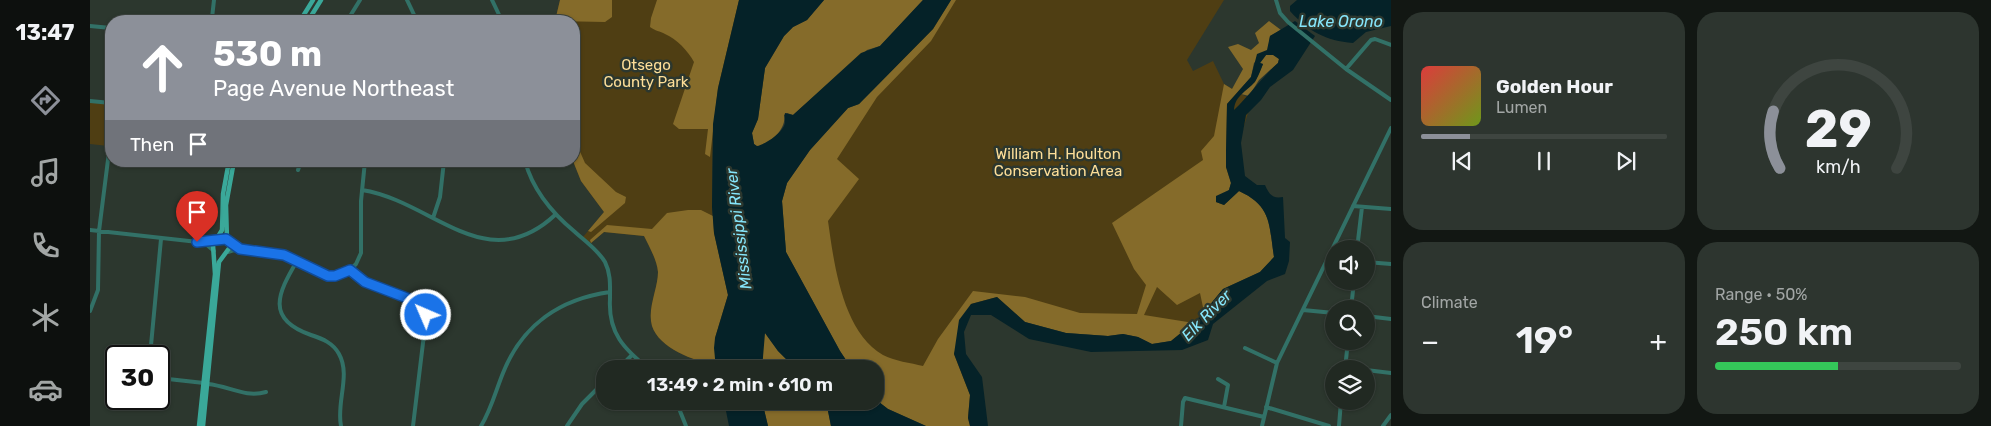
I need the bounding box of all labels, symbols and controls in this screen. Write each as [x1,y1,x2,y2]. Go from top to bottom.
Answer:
water label: Lake Orono [1299,12,1383,31]
text: 13:47 [16,19,74,46]
text: 530 m [213,33,322,75]
icon: ahead [130,35,195,100]
park label: Otsego County Park [603,56,689,91]
text: Page Avenue Northeast [213,75,454,102]
text: Golden Hour [1496,75,1613,98]
icon: directions [28,83,63,118]
text: Lumen [1496,98,1547,117]
text: 29 [1804,98,1872,160]
icon: arrive [184,130,212,158]
text: Then [130,133,174,156]
park label: William H. Houlton Conservation Area [994,145,1122,180]
icon: previous [1448,147,1476,175]
icon: pause [1530,147,1558,175]
icon: next [1612,147,1640,175]
icon: music [28,155,63,190]
text: km/h [1816,156,1860,177]
water label: Mississippi River [722,166,755,291]
pin [176,191,218,242]
icon: arrive [183,198,211,226]
icon: phone [28,228,63,263]
map controls [1325,240,1375,410]
button: sound [1325,240,1375,290]
water label: Elk River [1177,285,1236,345]
text: Range · 50% [1715,285,1807,304]
position arrow [399,288,451,340]
text: Climate [1421,293,1478,312]
icon: climate [28,300,63,335]
button: search [1325,300,1375,350]
text: 250 km [1715,309,1853,355]
text: 19° [1516,317,1573,363]
text: − [1421,325,1439,358]
text: + [1650,325,1667,358]
speed limit sign: 30 [105,345,170,410]
button: layers [1325,360,1375,410]
icon: car [28,372,63,407]
text: 13:49 · 2 min · 610 m [647,373,833,396]

